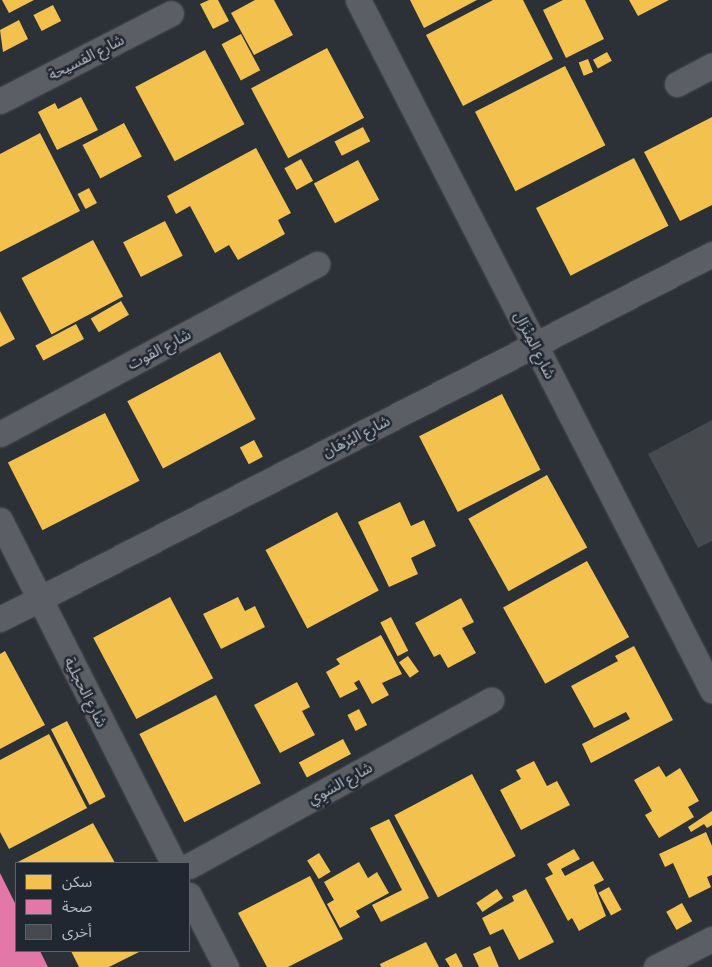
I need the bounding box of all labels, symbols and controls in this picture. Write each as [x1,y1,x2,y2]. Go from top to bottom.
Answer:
street label: شارع الفسيحة [45,30,127,84]
street label: شارع المِنْزَال [510,308,560,382]
street label: شارع القوت [124,325,194,373]
street label: شارع البُرْهَان [319,411,393,461]
street label: شارع الحجلية [61,654,111,730]
street label: شارع السَوِي [305,758,375,808]
legend [15,862,190,952]
text: سكن [62,872,92,891]
text: صحة [62,897,92,916]
text: أخرى [62,922,92,941]

